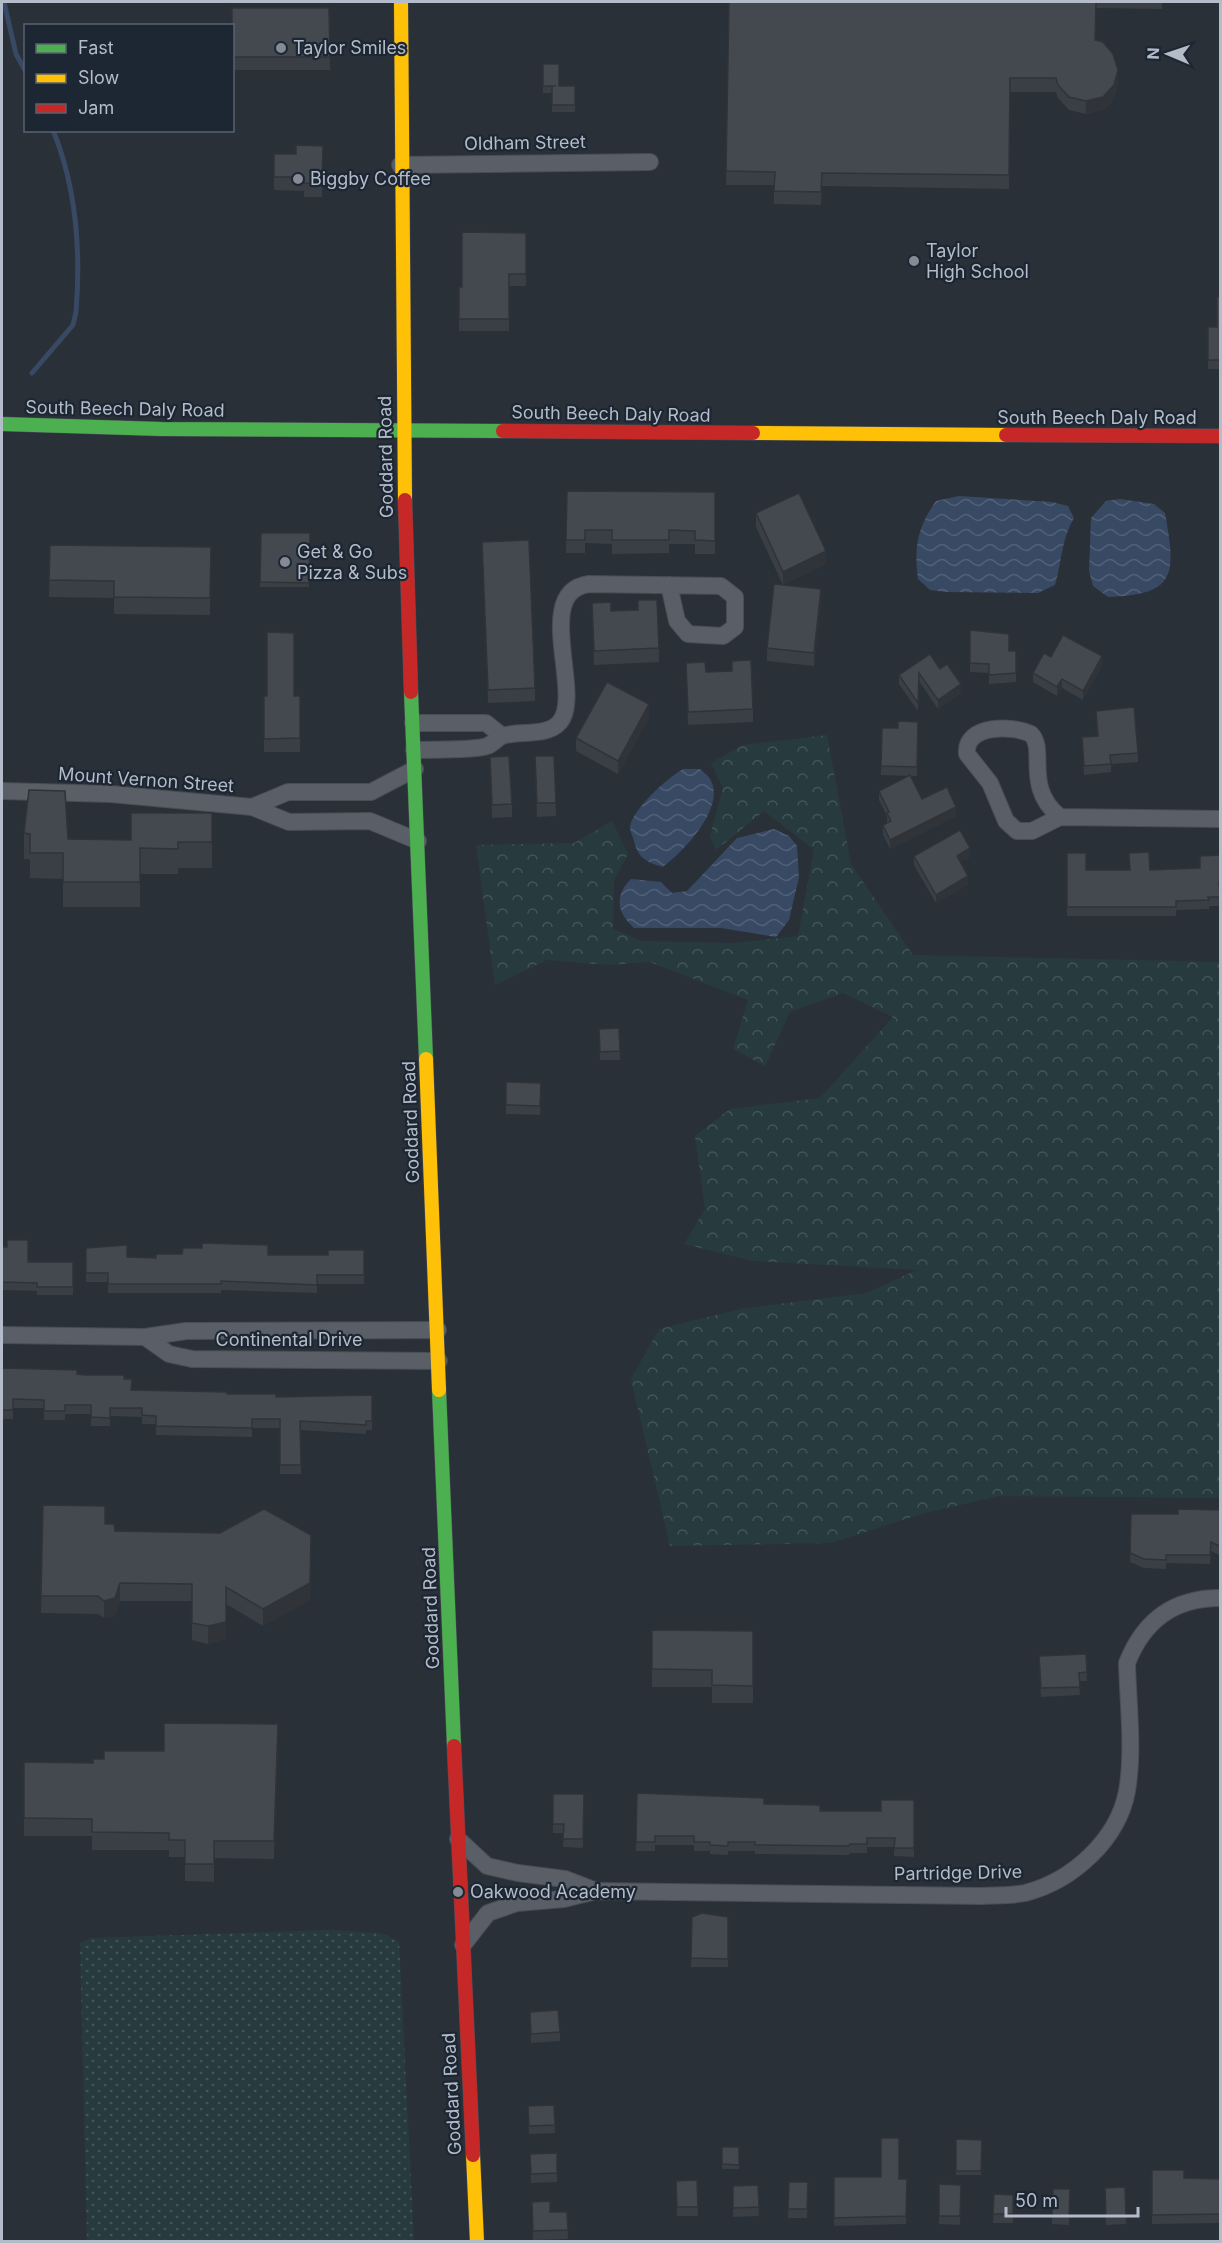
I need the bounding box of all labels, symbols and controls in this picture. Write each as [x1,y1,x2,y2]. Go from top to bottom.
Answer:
legend [24,24,234,132]
north arrow [1138,24,1198,84]
text: Fast [78,37,114,58]
place label: Taylor Smiles [293,37,406,58]
marker: Taylor Smiles [274,41,288,55]
text: N [1143,47,1163,60]
text: Slow [78,67,119,88]
text: Jam [78,97,114,118]
street label: Oldham Street [464,131,586,154]
place label: Biggby Coffee [310,168,431,189]
marker: Biggby Coffee [291,172,305,186]
place label: Taylor High School [926,240,1029,282]
marker: Taylor High School [907,254,921,268]
street label: South Beech Daly Road [25,396,225,421]
street label: Goddard Road [374,396,397,518]
street label: South Beech Daly Road [511,401,711,426]
street label: South Beech Daly Road [997,407,1197,428]
place label: Get & Go Pizza & Subs [297,541,407,583]
marker: Get & Go Pizza & Subs [278,555,292,569]
street label: Mount Vernon Street [57,763,235,796]
street label: Goddard Road [398,1061,423,1184]
street label: Continental Drive [216,1329,362,1350]
street label: Goddard Road [418,1547,443,1670]
street label: Partridge Drive [894,1861,1022,1884]
place label: Oakwood Academy [470,1881,636,1902]
marker: Oakwood Academy [451,1885,465,1899]
street label: Goddard Road [438,2032,465,2156]
scale bar [1006,2180,1138,2218]
text: 50 m [1015,2190,1058,2211]

